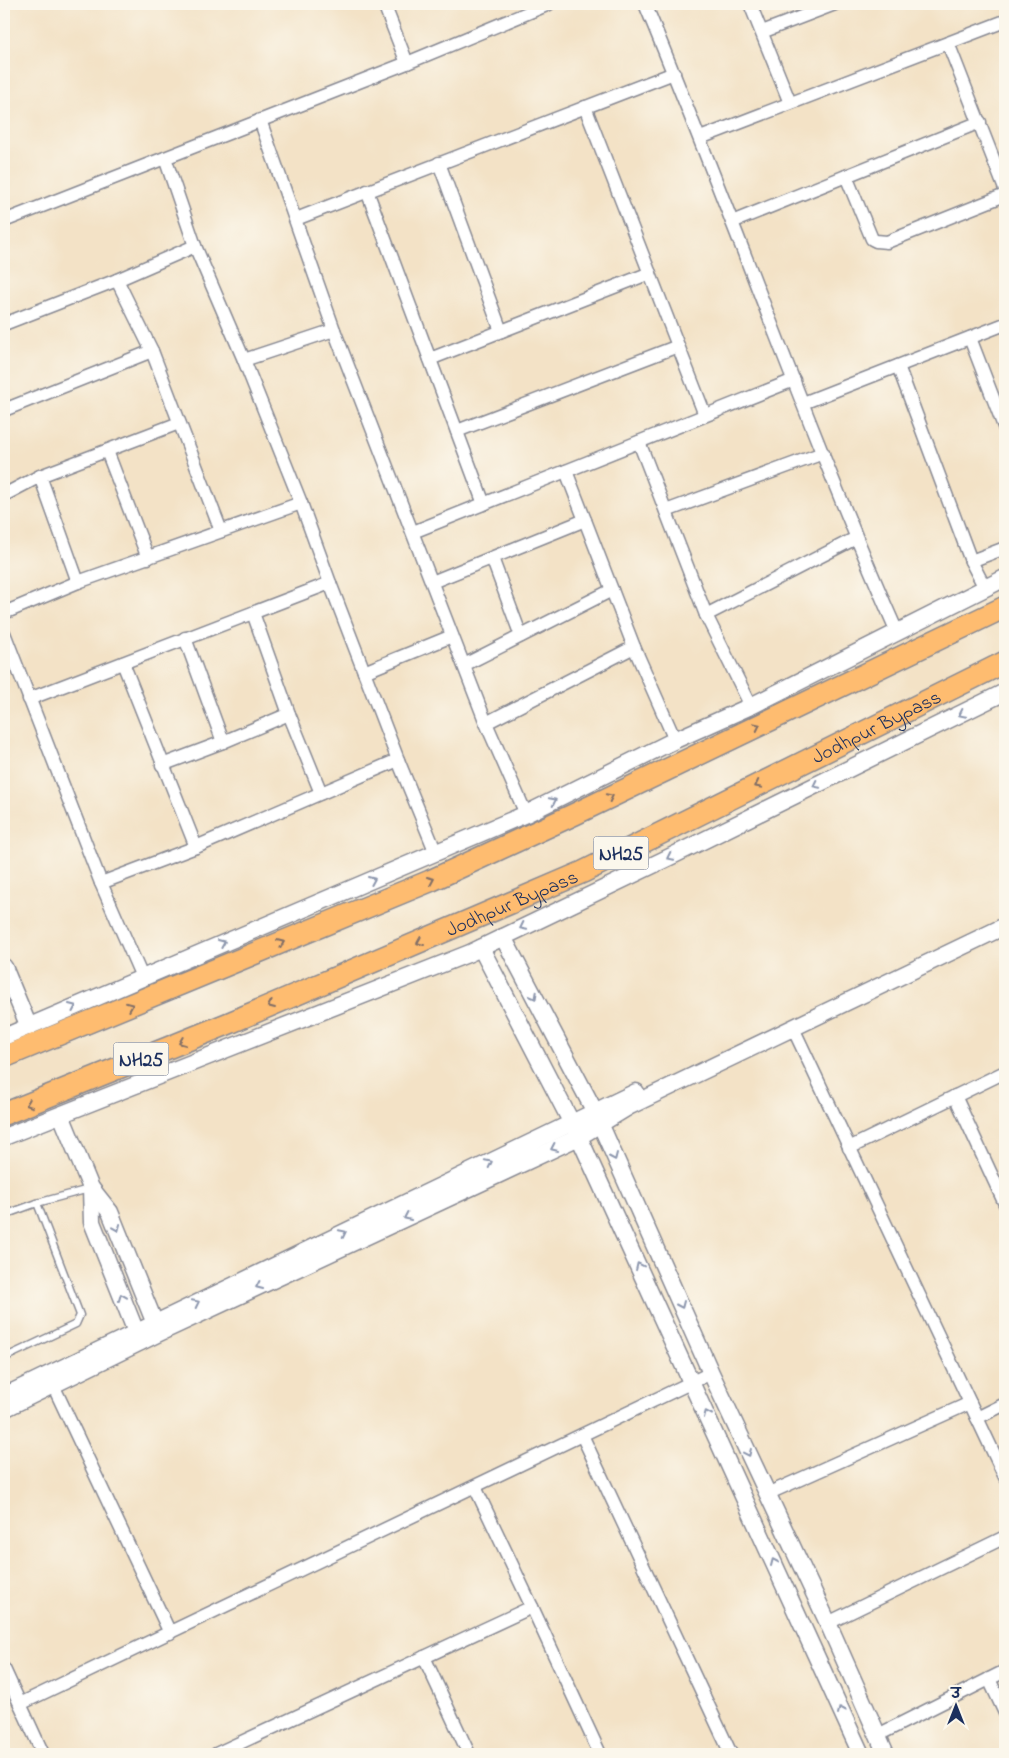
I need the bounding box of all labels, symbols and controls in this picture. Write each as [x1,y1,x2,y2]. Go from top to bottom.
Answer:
street label: Jodhpur Bypass [808,684,947,773]
one-way arrow [958,707,967,717]
one-way arrow [752,722,761,733]
one-way arrow [754,778,763,789]
one-way arrow [812,779,821,790]
one-way arrow [605,793,614,803]
one-way arrow [548,797,557,807]
road number: NH25 [594,836,648,870]
one-way arrow [666,851,675,861]
street label: Jodhpur Bypass [442,864,583,946]
one-way arrow [367,875,376,886]
one-way arrow [426,876,435,887]
one-way arrow [520,921,529,931]
one-way arrow [416,935,425,946]
one-way arrow [217,939,226,949]
one-way arrow [277,939,285,949]
one-way arrow [528,991,538,1000]
one-way arrow [267,999,276,1010]
one-way arrow [125,1001,134,1012]
one-way arrow [68,1003,77,1014]
one-way arrow [178,1036,187,1046]
road number: NH25 [114,1042,168,1076]
one-way arrow [25,1098,34,1108]
one-way arrow [550,1142,559,1153]
one-way arrow [608,1152,619,1161]
one-way arrow [484,1159,493,1169]
one-way arrow [403,1211,412,1221]
one-way arrow [111,1224,121,1232]
one-way arrow [337,1229,346,1239]
one-way arrow [634,1262,645,1271]
one-way arrow [255,1280,264,1291]
one-way arrow [118,1293,129,1302]
one-way arrow [191,1298,200,1309]
one-way arrow [674,1300,685,1309]
one-way arrow [702,1410,713,1419]
one-way arrow [742,1448,753,1457]
one-way arrow [770,1558,780,1567]
north arrow [932,1680,982,1730]
text: उ [949,1684,962,1705]
one-way arrow [837,1706,848,1715]

